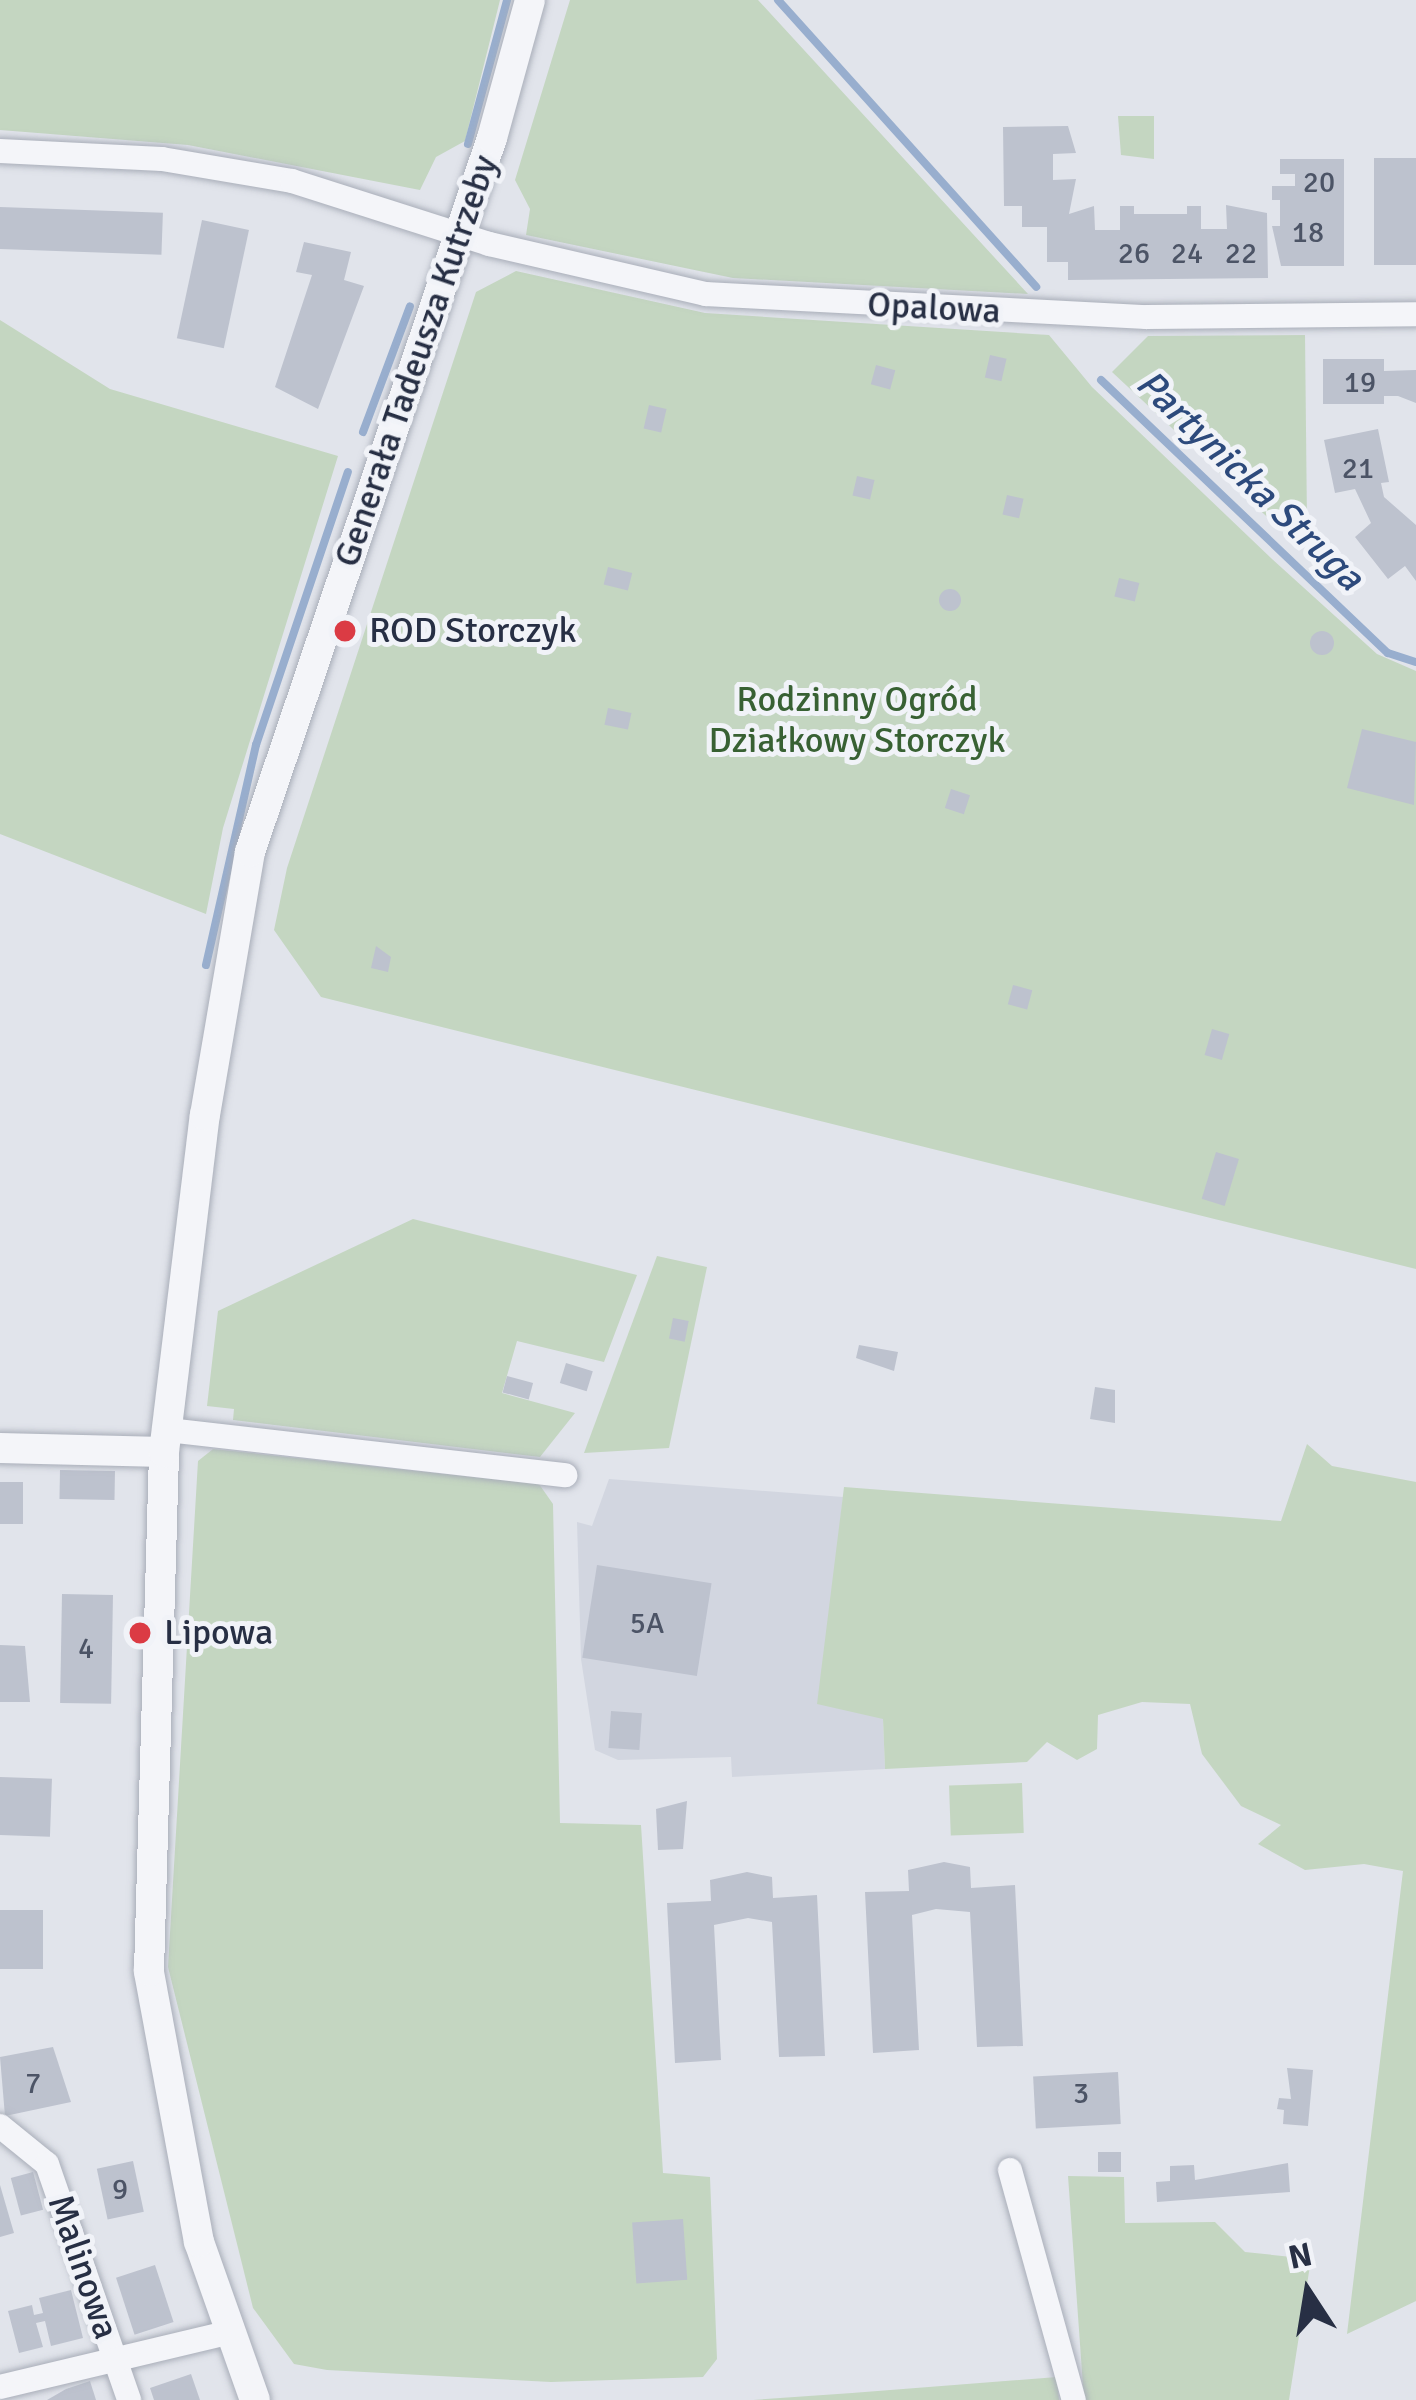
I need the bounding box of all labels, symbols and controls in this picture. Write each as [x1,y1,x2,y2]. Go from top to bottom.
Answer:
street label: Generała Tadeusza Kutrzeby [325,150,507,572]
house number: 20 [1303,165,1335,201]
house number: 18 [1292,215,1324,251]
house number: 26 [1118,236,1150,272]
house number: 24 [1171,236,1203,272]
house number: 22 [1225,236,1257,272]
street label: Opalowa [866,283,1002,333]
water label: Partynicka Struga [1127,360,1373,600]
house number: 19 [1344,365,1376,401]
house number: 21 [1342,451,1374,487]
place label: ROD Storczyk [369,609,576,653]
marker: ROD Storczyk [332,618,358,644]
park label: Rodzinny Ogród Działkowy Storczyk [709,677,1005,762]
house number: 5A [630,1606,664,1642]
place label: Lipowa [164,1611,273,1655]
marker: Lipowa [127,1620,153,1646]
house number: 4 [78,1631,94,1667]
house number: 7 [25,2066,41,2102]
house number: 3 [1073,2076,1089,2112]
house number: 9 [112,2172,128,2208]
street label: Malinowa [38,2189,128,2345]
north arrow [1248,2232,1368,2352]
text: N [1285,2234,1316,2279]

